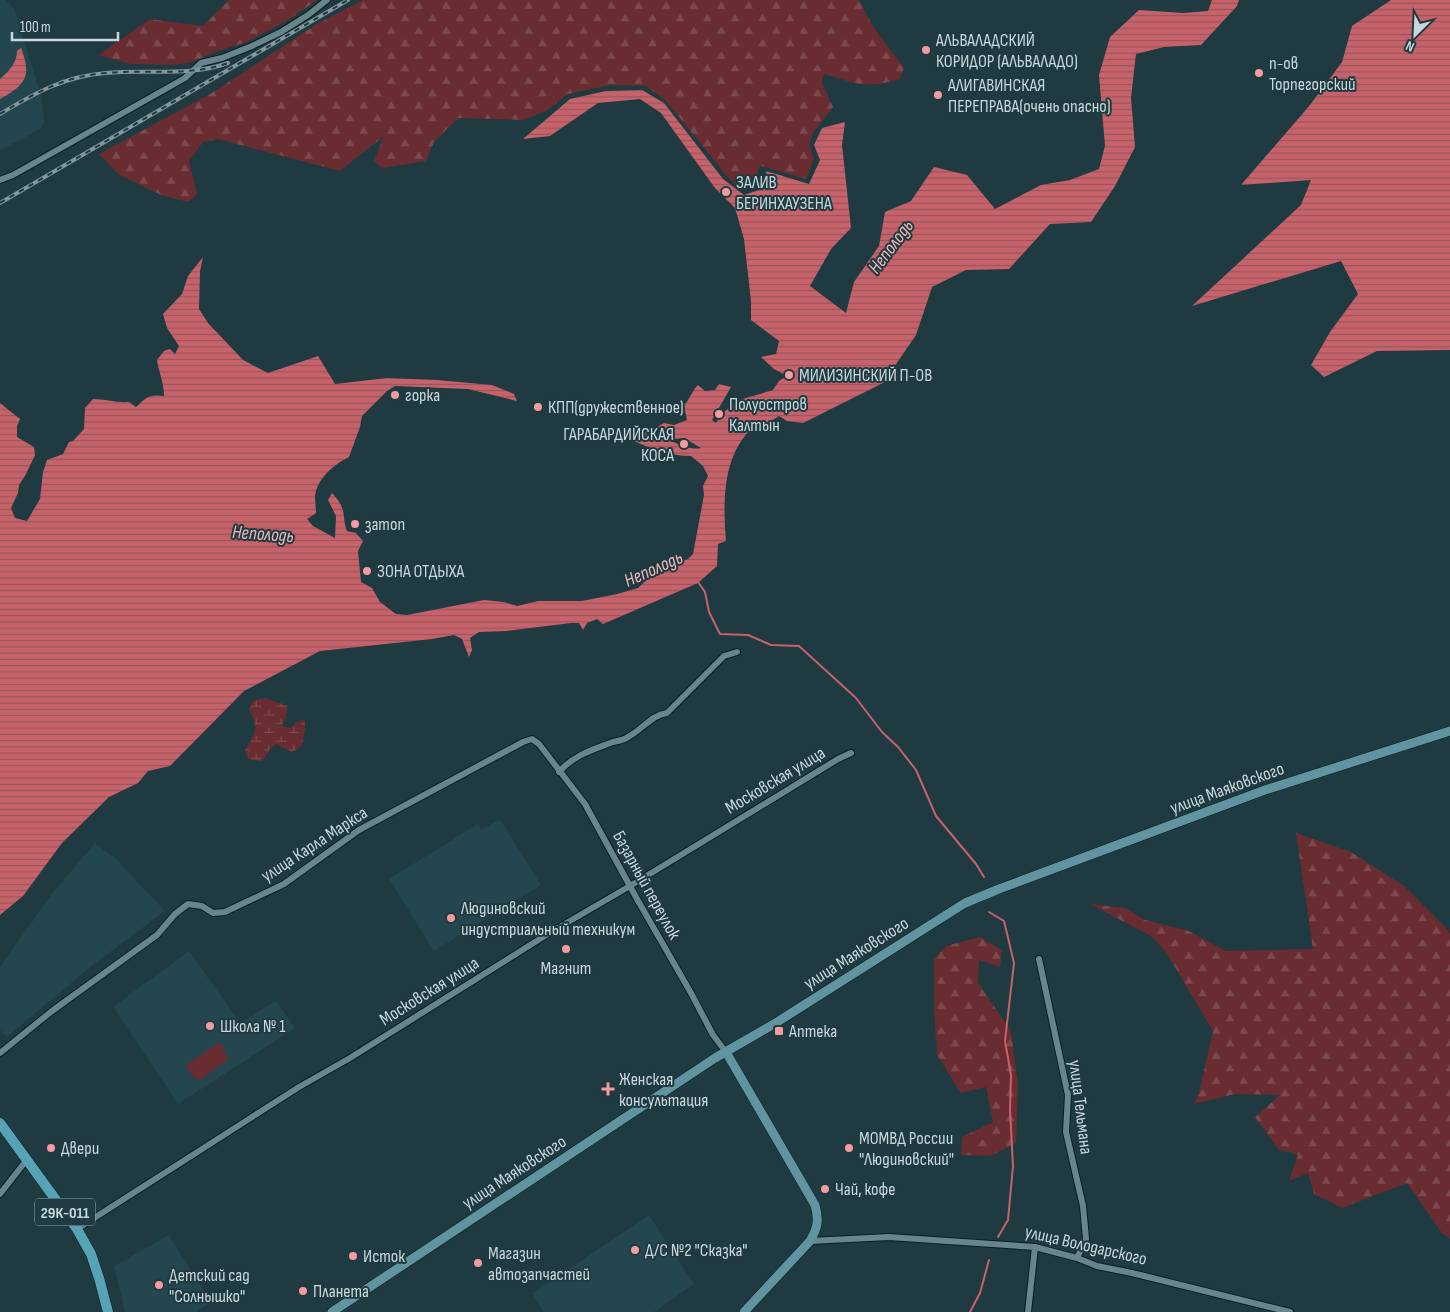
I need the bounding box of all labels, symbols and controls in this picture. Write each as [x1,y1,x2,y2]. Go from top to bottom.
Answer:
scale bar [12,10,119,42]
north arrow [1390,10,1440,60]
text: 100 m [20,18,51,37]
place label: АЛЬВАЛАДСКИЙ КОРИДОР (АЛЬВАЛАДО) [935,30,1078,72]
text: N [1403,37,1417,56]
marker: АЛЬВАЛАДСКИЙ КОРИДОР (АЛЬВАЛАДО) [920,44,932,56]
place label: п-ов Торпегорский [1269,53,1356,95]
marker: п-ов Торпегорский [1253,67,1265,79]
place label: АЛИГАВИНСКАЯ ПЕРЕПРАВА(очень опасно) [947,75,1111,117]
marker: АЛИГАВИНСКАЯ ПЕРЕПРАВА(очень опасно) [932,89,944,101]
place label: ЗАЛИВ БЕРИНХАУЗЕНА [736,172,832,214]
marker: ЗАЛИВ БЕРИНХАУЗЕНА [720,186,732,198]
water label: Неполодь [863,215,919,279]
place label: МИЛИЗИНСКИЙ П-ОВ [799,365,932,386]
marker: МИЛИЗИНСКИЙ П-ОВ [783,369,795,381]
place label: горка [405,385,440,406]
marker: горка [389,389,401,401]
place label: Полуостров Калтын [729,394,807,436]
place label: КПП(дружественное) [548,397,684,418]
marker: КПП(дружественное) [532,401,544,413]
marker: Полуостров Калтын [713,408,725,420]
place label: ГАРАБАРДИЙСКАЯ КОСА [563,424,674,466]
marker: ГАРАБАРДИЙСКАЯ КОСА [678,438,690,450]
place label: затоп [365,514,405,535]
marker: затоп [349,518,361,530]
water label: Неполодь [231,521,295,548]
water label: Неполодь [621,546,687,592]
place label: ЗОНА ОТДЫХА [377,561,465,582]
marker: ЗОНА ОТДЫХА [361,565,373,577]
street label: Московская улица [722,742,829,818]
street label: улица Маяковского [1167,758,1287,819]
street label: улица Карла Маркса [257,802,371,887]
street label: Базарный переулок [608,827,685,943]
place label: Людиновский индустриальный техникум [460,898,635,940]
marker: Людиновский индустриальный техникум [445,912,457,924]
street label: улица Маяковского [800,913,913,994]
marker: Магнит [560,943,572,955]
street label: Московская улица [376,953,483,1030]
place label: Магнит [541,958,591,979]
place label: Школа № 1 [220,1016,286,1037]
marker: Школа № 1 [204,1020,216,1032]
place label: Аптека [788,1021,837,1042]
marker: Аптека [773,1025,785,1037]
street label: улица Тельмана [1064,1059,1097,1155]
place label: Женская консультация [619,1069,708,1111]
marker: Женская консультация [601,1082,615,1096]
place label: МОМВД России "Людиновский" [859,1128,954,1170]
street label: улица Маяковского [458,1131,570,1214]
place label: Двери [61,1138,99,1159]
marker: Двери [45,1142,57,1154]
marker: МОМВД России "Людиновский" [843,1142,855,1154]
place label: Чай, кофе [835,1179,896,1200]
marker: Чай, кофе [819,1183,831,1195]
road number: 29К-011 [35,1198,95,1226]
street label: улица Володарского [1023,1221,1149,1270]
place label: Д/С №2 "Сказка" [645,1240,748,1261]
place label: Магазин автозапчастей [488,1243,590,1285]
marker: Д/С №2 "Сказка" [629,1244,641,1256]
place label: Исток [363,1246,405,1267]
marker: Исток [347,1250,359,1262]
marker: Магазин автозапчастей [472,1257,484,1269]
place label: Детский сад "Солнышко" [169,1265,250,1307]
marker: Детский сад "Солнышко" [153,1279,165,1291]
place label: Планета [313,1281,369,1302]
marker: Планета [297,1285,309,1297]

